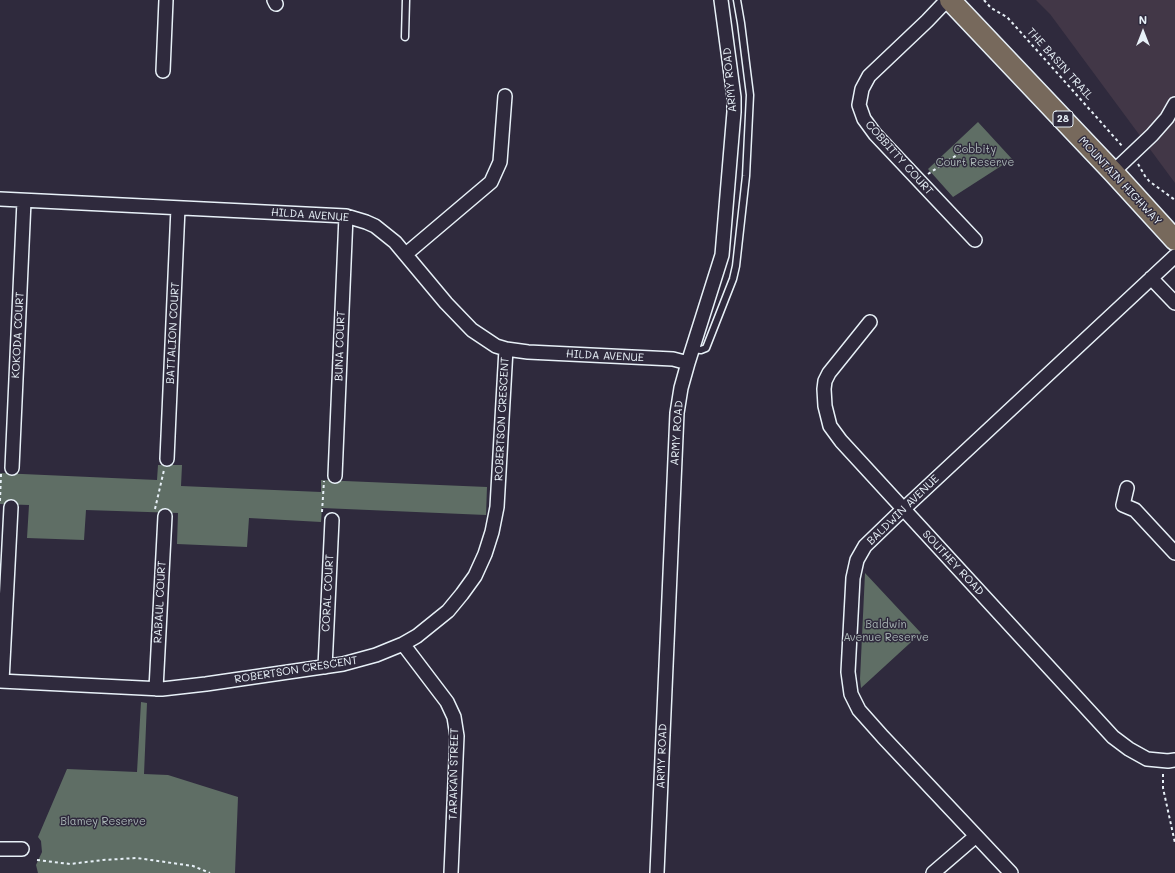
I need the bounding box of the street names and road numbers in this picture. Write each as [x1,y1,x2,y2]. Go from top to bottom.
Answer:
street label: THE BASIN TRAIL [1024,25,1096,103]
street label: ARMY ROAD [721,47,739,113]
road number: 28 [1053,111,1073,127]
street label: COBBITTY COURT [862,118,936,198]
street label: MOUNTAIN HIGHWAY [1076,134,1164,228]
street label: HILDA AVENUE [271,206,349,224]
street label: BATTALION COURT [164,282,182,384]
street label: KOKODA COURT [9,291,27,379]
street label: BUNA COURT [332,311,348,381]
street label: HILDA AVENUE [566,347,644,365]
street label: ROBERTSON CRESCENT [492,357,512,481]
street label: ARMY ROAD [668,400,686,466]
street label: BALDWIN AVENUE [864,472,942,548]
street label: SOUTHEY ROAD [919,528,987,598]
street label: CORAL COURT [319,554,337,632]
street label: RABAUL COURT [151,560,169,644]
street label: ROBERTSON CRESCENT [234,654,358,686]
street label: ARMY ROAD [654,723,670,789]
street label: TARAKAN STREET [447,728,461,820]

